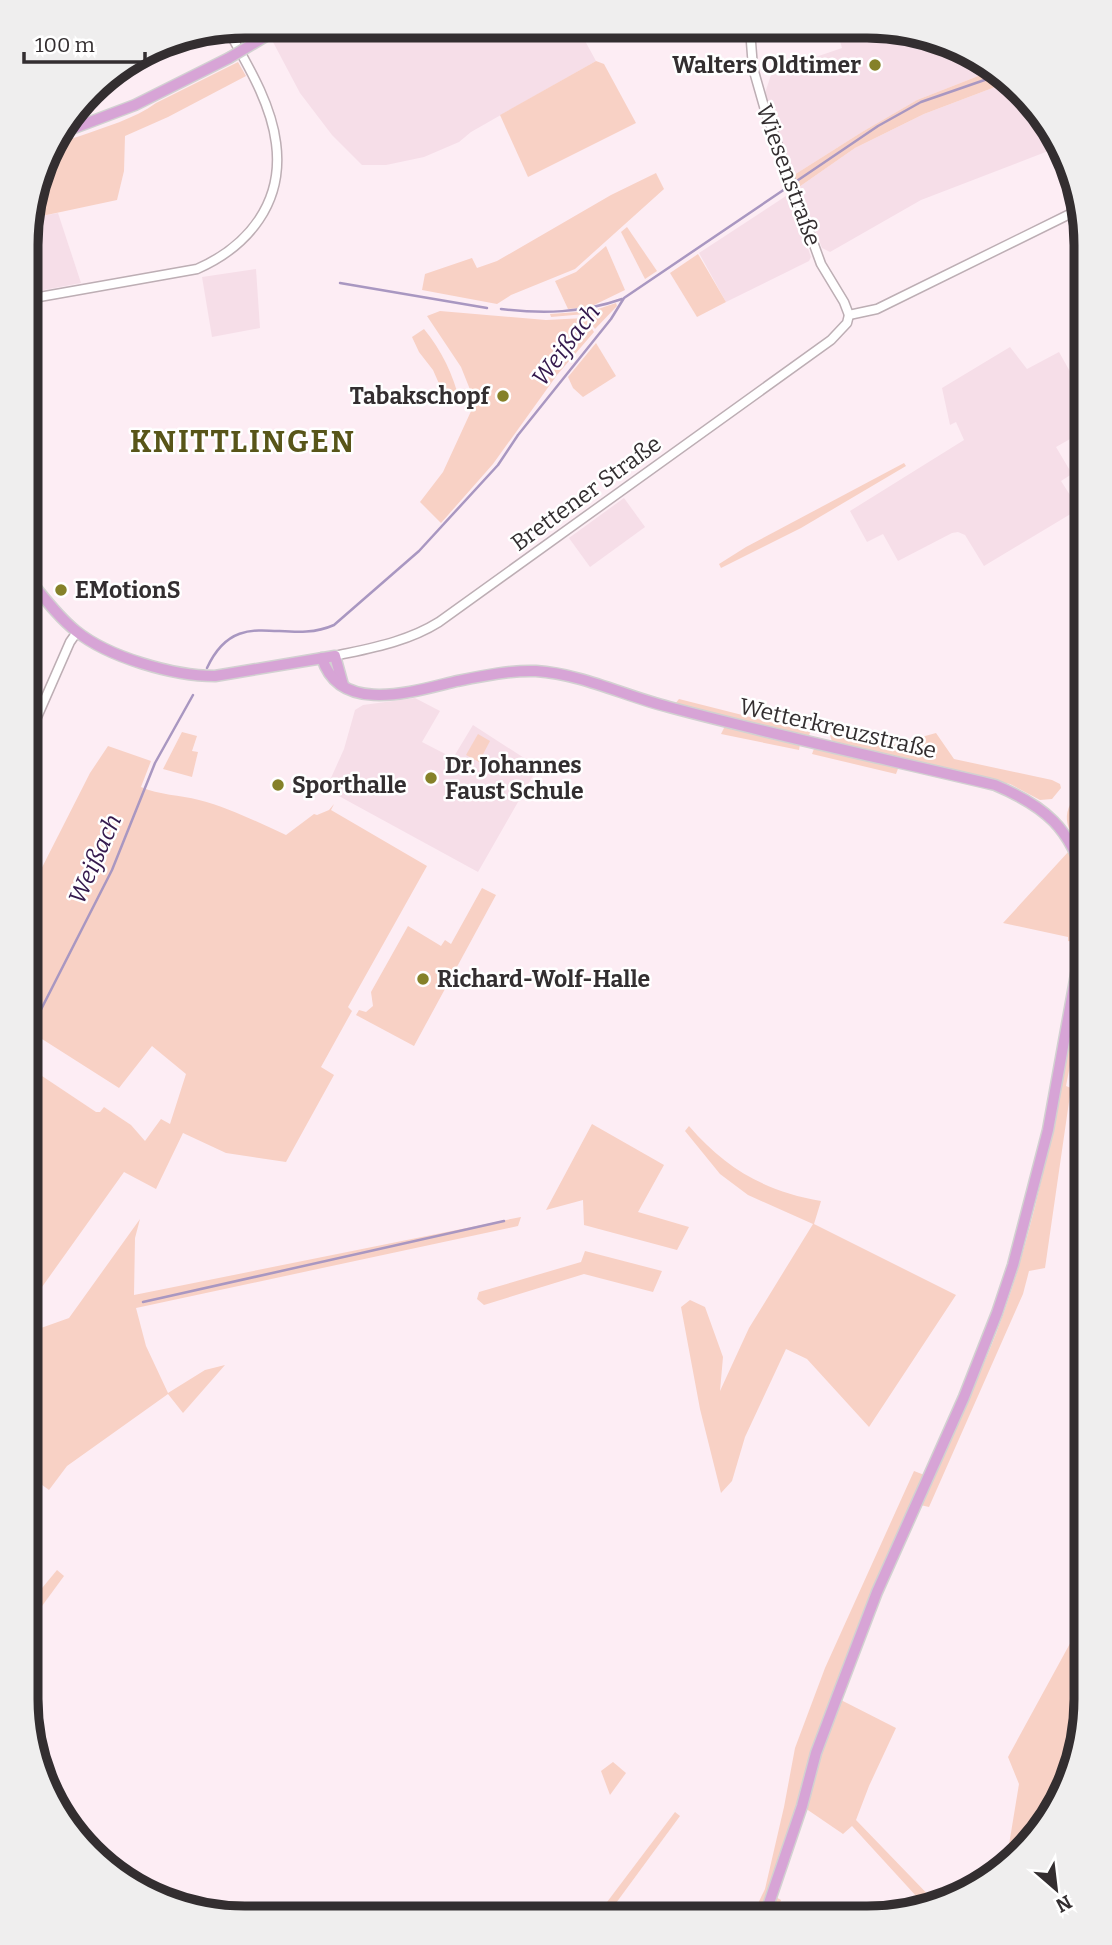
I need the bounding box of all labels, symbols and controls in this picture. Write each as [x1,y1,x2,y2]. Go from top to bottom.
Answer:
scale bar [24,21,145,65]
text: 100 m [35,32,95,58]
place label: Walters Oldtimer [672,51,861,79]
marker: Walters Oldtimer [867,57,883,73]
street label: Wiesenstraße [750,100,828,250]
water label: Weißach [526,299,606,391]
place label: Tabakschopf [350,382,490,410]
marker: Tabakschopf [495,388,511,404]
district label: KNITTLINGEN [130,424,356,460]
street label: Brettener Straße [506,429,666,557]
place label: EMotionS [75,576,180,604]
marker: EMotionS [53,582,69,598]
street label: Wetterkreuzstraße [737,692,939,764]
place label: Dr. Johannes Faust Schule [445,751,584,805]
marker: Dr. Johannes Faust Schule [423,770,439,786]
place label: Sporthalle [292,771,407,799]
marker: Sporthalle [270,777,286,793]
water label: Weißach [63,810,127,908]
place label: Richard-Wolf-Halle [437,965,650,993]
marker: Richard-Wolf-Halle [415,971,431,987]
north arrow [1021,1854,1091,1924]
text: N [1052,1890,1076,1917]

